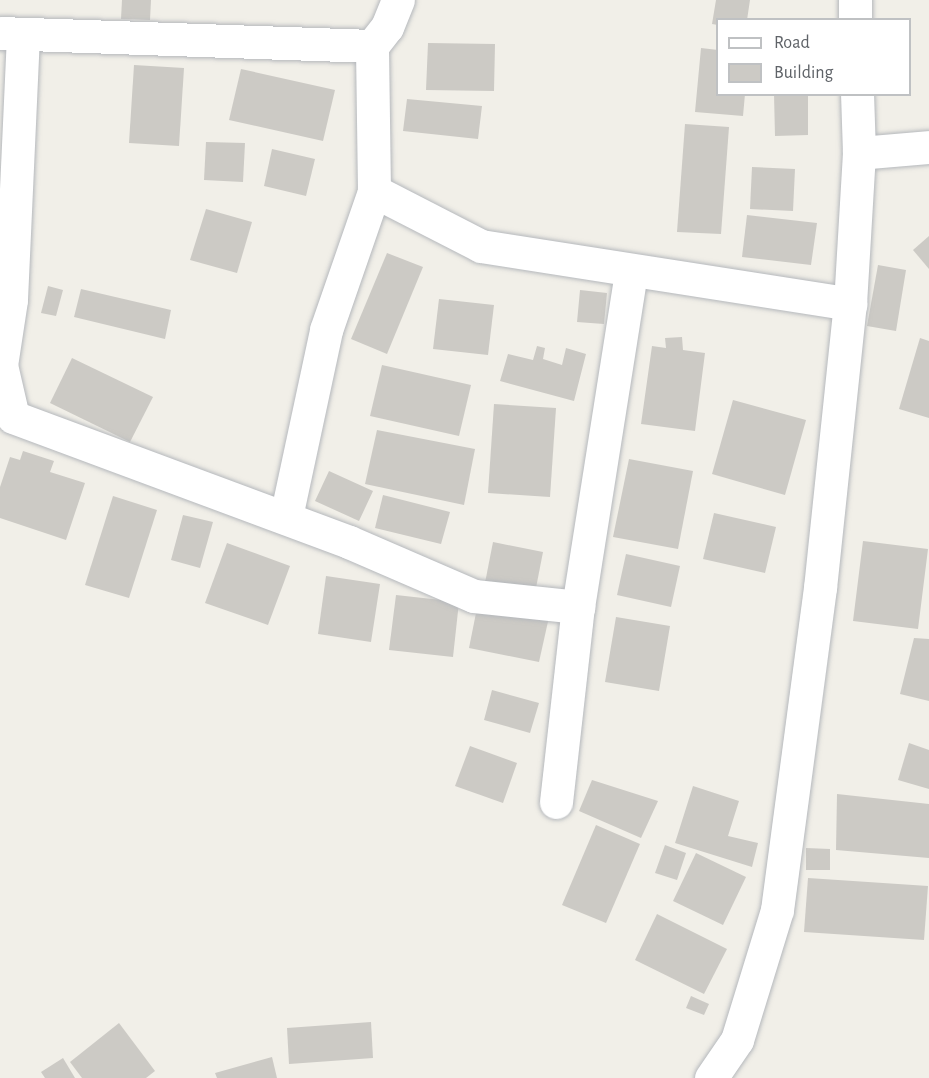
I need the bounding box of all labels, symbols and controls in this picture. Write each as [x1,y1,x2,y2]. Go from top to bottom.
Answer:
legend [716,18,911,96]
text: Road [774,34,810,52]
text: Building [774,64,833,82]

